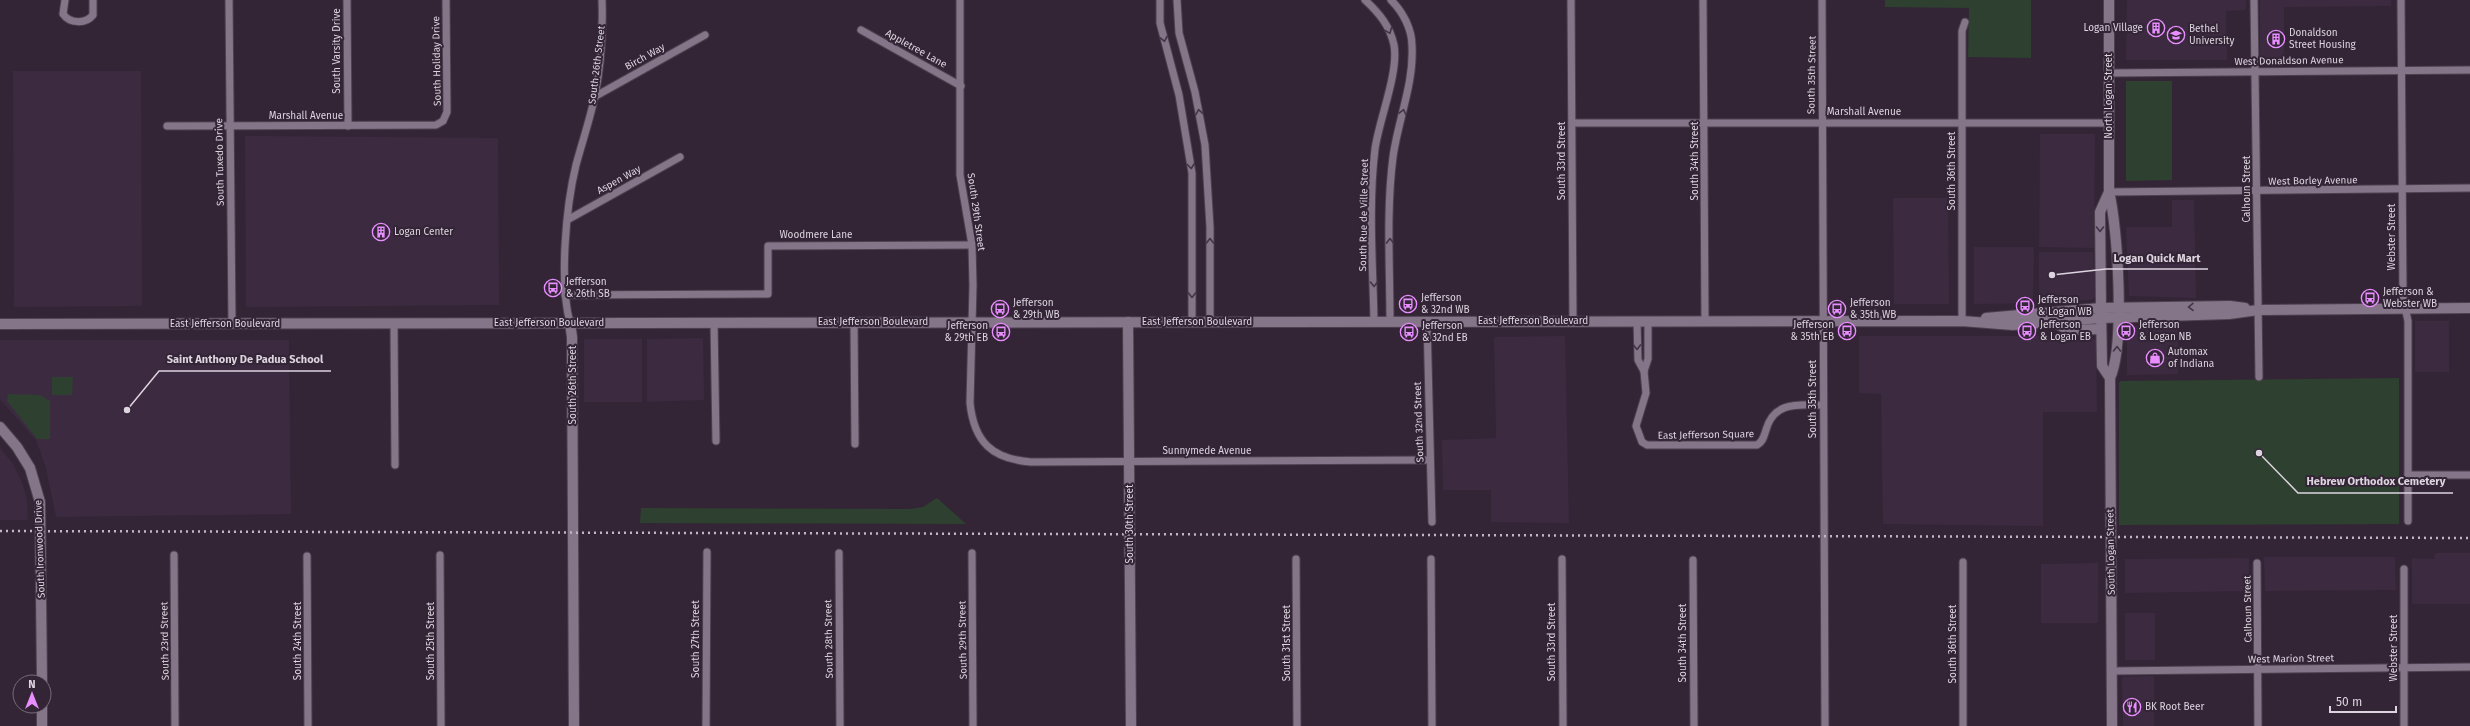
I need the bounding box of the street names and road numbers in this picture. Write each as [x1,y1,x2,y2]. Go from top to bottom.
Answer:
street label: South Varsity Drive [331,8,343,94]
street label: South Holiday Drive [430,16,444,106]
street label: South 26th Street [586,25,608,105]
street label: Appletree Lane [883,27,949,71]
street label: South 35th Street [1805,35,1819,114]
street label: Birch Way [623,41,667,73]
street label: North Logan Street [2103,53,2115,139]
street label: West Donaldson Avenue [2234,54,2344,68]
street label: Marshall Avenue [1827,106,1901,118]
street label: Marshall Avenue [269,110,343,122]
street label: South Tuxedo Drive [213,118,227,206]
street label: South 33rd Street [1556,121,1568,200]
street label: South 34th Street [1689,121,1701,200]
street label: South 36th Street [1946,131,1958,210]
street label: Calhoun Street [2241,155,2253,222]
street label: South Rue de Ville Street [1357,158,1371,271]
street label: Aspen Way [595,163,643,197]
street label: South 29th Street [965,172,987,252]
street label: West Borley Avenue [2268,174,2358,188]
street label: Webster Street [2386,203,2398,270]
street label: Woodmere Lane [779,229,853,241]
street label: East Jefferson Boulevard [1478,315,1588,327]
street label: East Jefferson Boulevard [818,316,928,328]
street label: East Jefferson Boulevard [1142,316,1252,328]
street label: East Jefferson Boulevard [494,317,604,329]
street label: East Jefferson Boulevard [170,318,280,330]
street label: South 26th Street [567,345,579,424]
street label: South 35th Street [1807,359,1819,438]
street label: South 32nd Street [1412,381,1426,463]
street label: East Jefferson Square [1658,428,1754,442]
street label: Sunnymede Avenue [1162,445,1252,457]
street label: South 30th Street [1124,484,1136,564]
street label: South Ironwood Drive [32,500,48,598]
street label: South Logan Street [2104,509,2118,595]
street label: Calhoun Street [2241,575,2255,643]
street label: South 28th Street [822,599,836,679]
street label: South 27th Street [690,600,702,678]
street label: South 29th Street [956,600,970,679]
street label: South 23rd Street [158,601,172,680]
street label: South 24th Street [292,601,304,680]
street label: South 25th Street [425,601,437,680]
street label: South 33rd Street [1546,602,1558,681]
street label: South 34th Street [1677,603,1689,682]
street label: South 31st Street [1281,604,1293,681]
street label: South 36th Street [1947,604,1959,683]
street label: Webster Street [2388,614,2400,681]
street label: West Marion Street [2248,652,2334,666]

